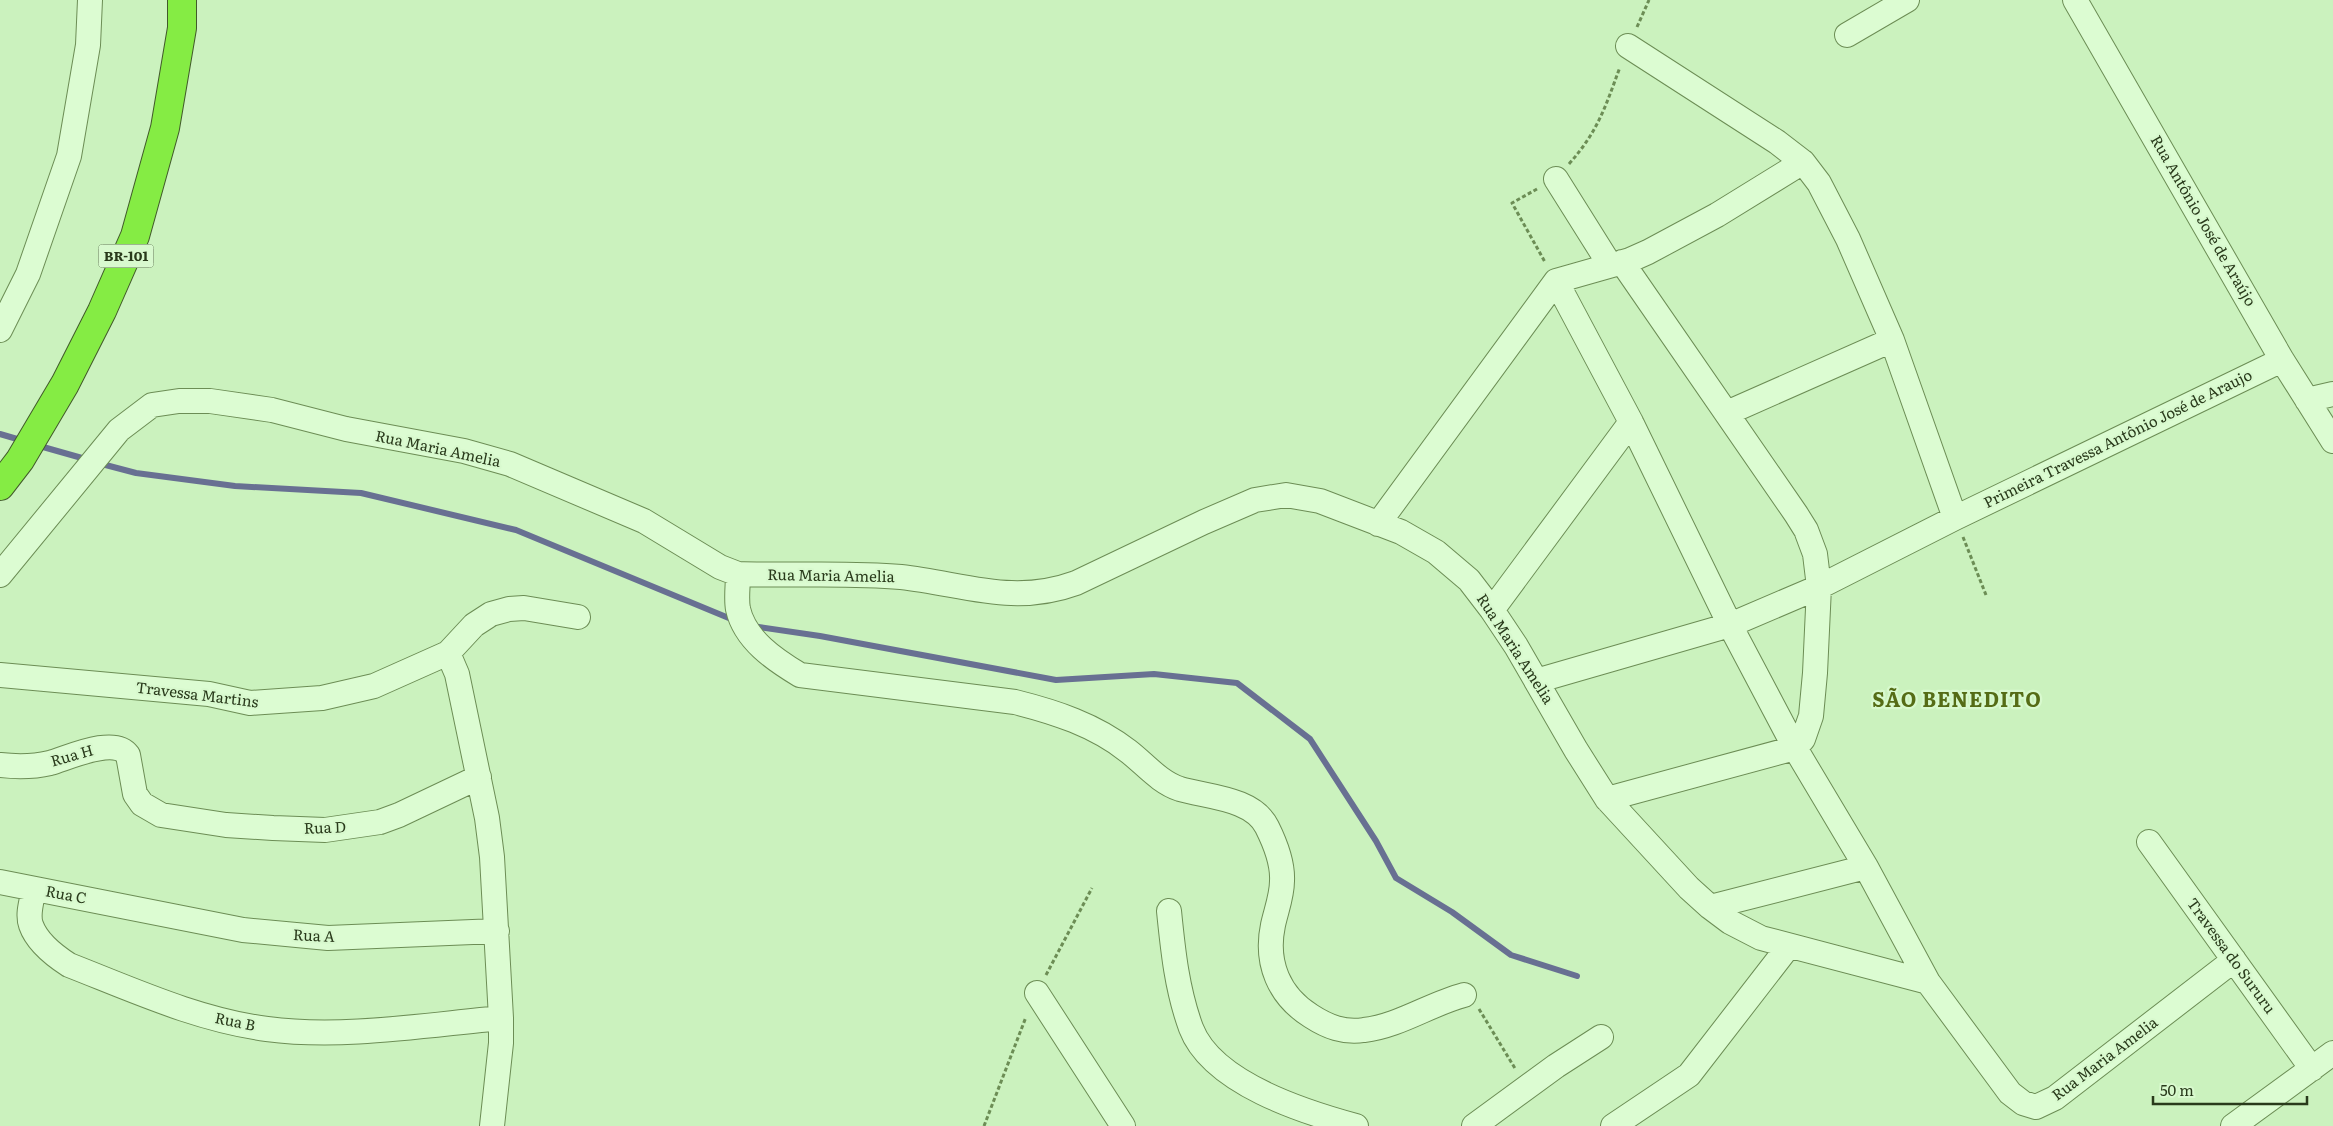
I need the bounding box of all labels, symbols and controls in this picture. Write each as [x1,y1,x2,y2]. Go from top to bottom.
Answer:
street label: Rua Antônio José de Araújo [2146,130,2263,310]
road number: BR-101 [98,245,154,268]
street label: Primeira Travessa Antônio José de Araujo [1979,362,2256,513]
street label: Rua Maria Amelia [374,423,504,472]
street label: Rua Maria Amelia [767,562,896,587]
street label: Rua Maria Amelia [1472,588,1561,709]
street label: Travessa Martins [135,675,260,712]
district label: SÃO BENEDITO [1872,683,2042,713]
street label: Rua H [48,738,96,772]
street label: Rua D [303,814,346,839]
street label: Rua C [44,878,89,909]
street label: Travessa do Sururu [2182,892,2282,1018]
street label: Rua A [293,922,336,947]
street label: Rua B [213,1005,258,1036]
street label: Rua Maria Amelia [2046,1010,2163,1105]
scale bar [2153,1074,2307,1106]
text: 50 m [2160,1078,2194,1101]

